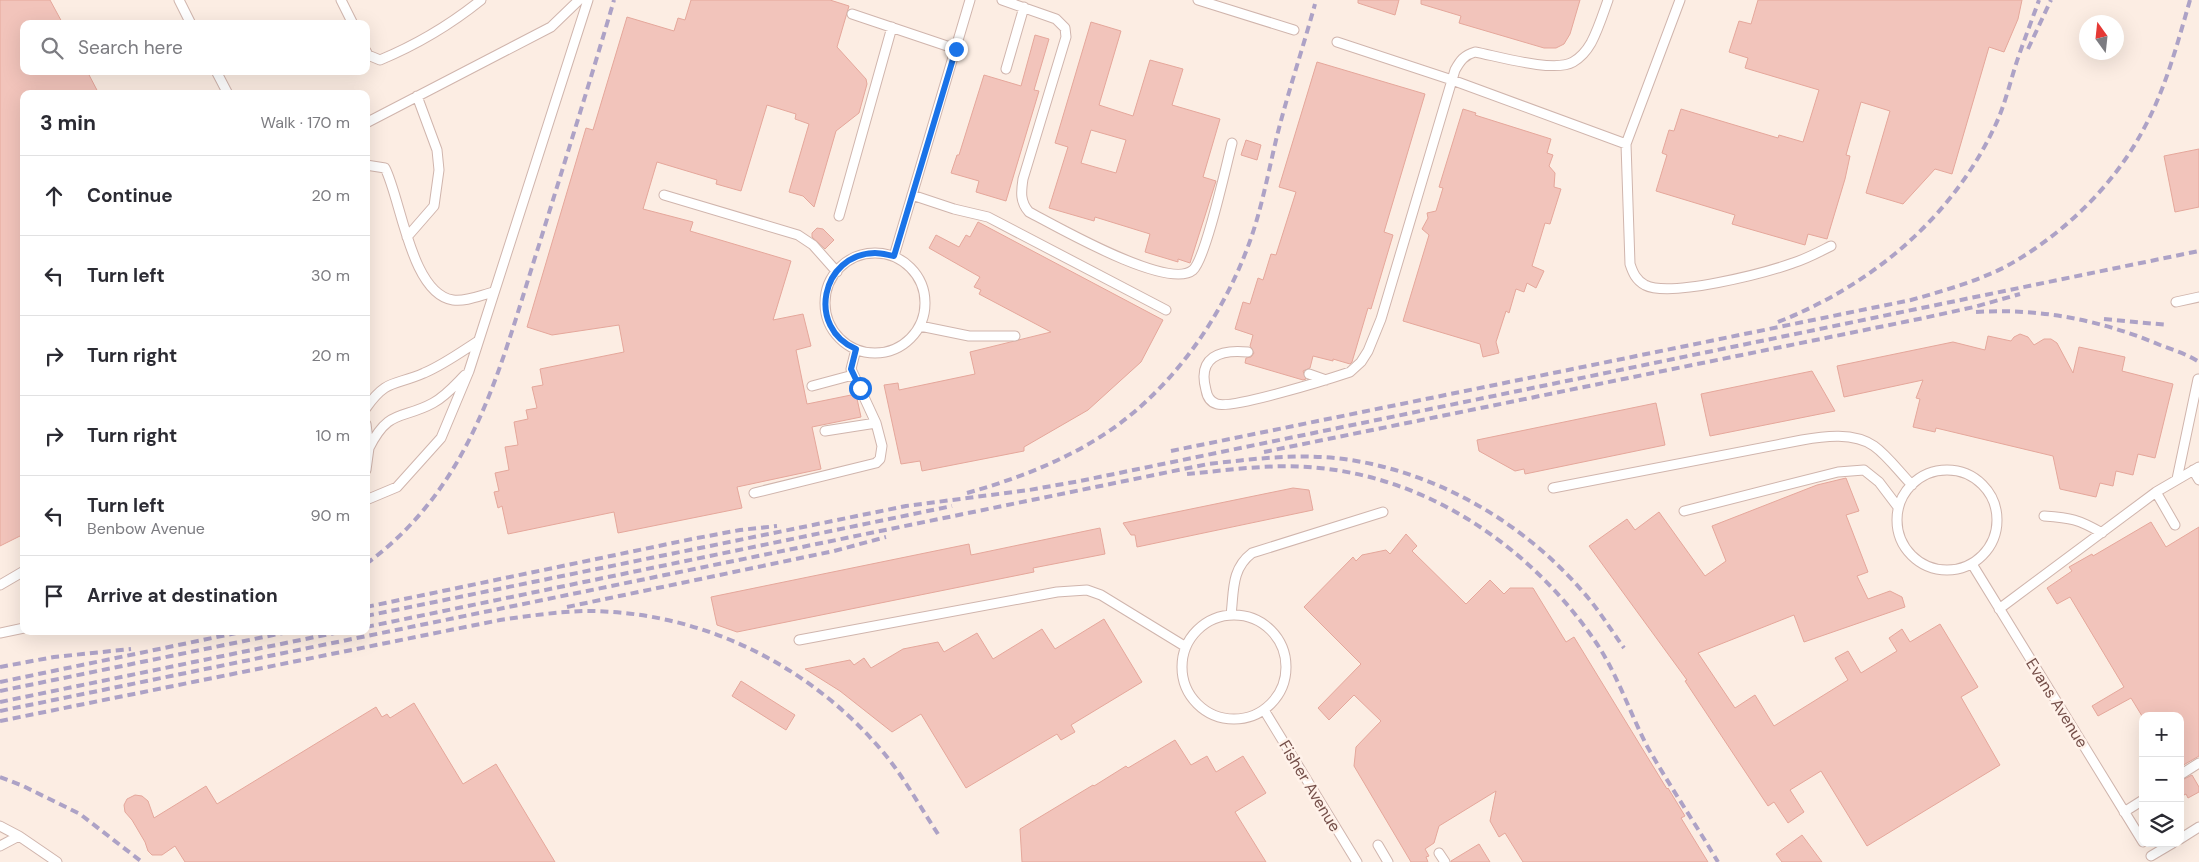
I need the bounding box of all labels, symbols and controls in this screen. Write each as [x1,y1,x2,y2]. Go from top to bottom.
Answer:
north arrow [2079,15,2124,60]
search box [20,20,370,75]
icon: search [38,34,66,62]
text: Search here [78,35,183,60]
route end [945,38,968,61]
text: 3 min [40,109,96,137]
text: Walk · 170 m [261,112,350,133]
icon: ahead [40,182,68,210]
text: Continue [87,183,173,208]
text: 20 m [311,185,350,206]
icon: left [40,262,68,290]
text: Turn left [87,263,165,288]
text: 30 m [311,265,350,286]
icon: right [40,342,68,370]
text: Turn right [87,343,177,368]
text: 20 m [311,345,350,366]
route start [849,377,872,400]
icon: right [40,422,68,450]
text: Turn right [87,423,177,448]
text: 10 m [316,425,350,446]
text: Turn left [87,493,165,518]
icon: left [40,502,68,530]
text: 90 m [310,505,350,526]
text: Benbow Avenue [87,518,205,539]
icon: arrive [40,582,68,610]
text: Arrive at destination [87,583,278,608]
street label: Evans Avenue [2021,654,2093,752]
map controls [2139,712,2184,847]
button: + [2139,712,2184,757]
street label: Fisher Avenue [1274,736,1346,836]
button: − [2139,757,2184,802]
button: layers [2139,802,2184,847]

